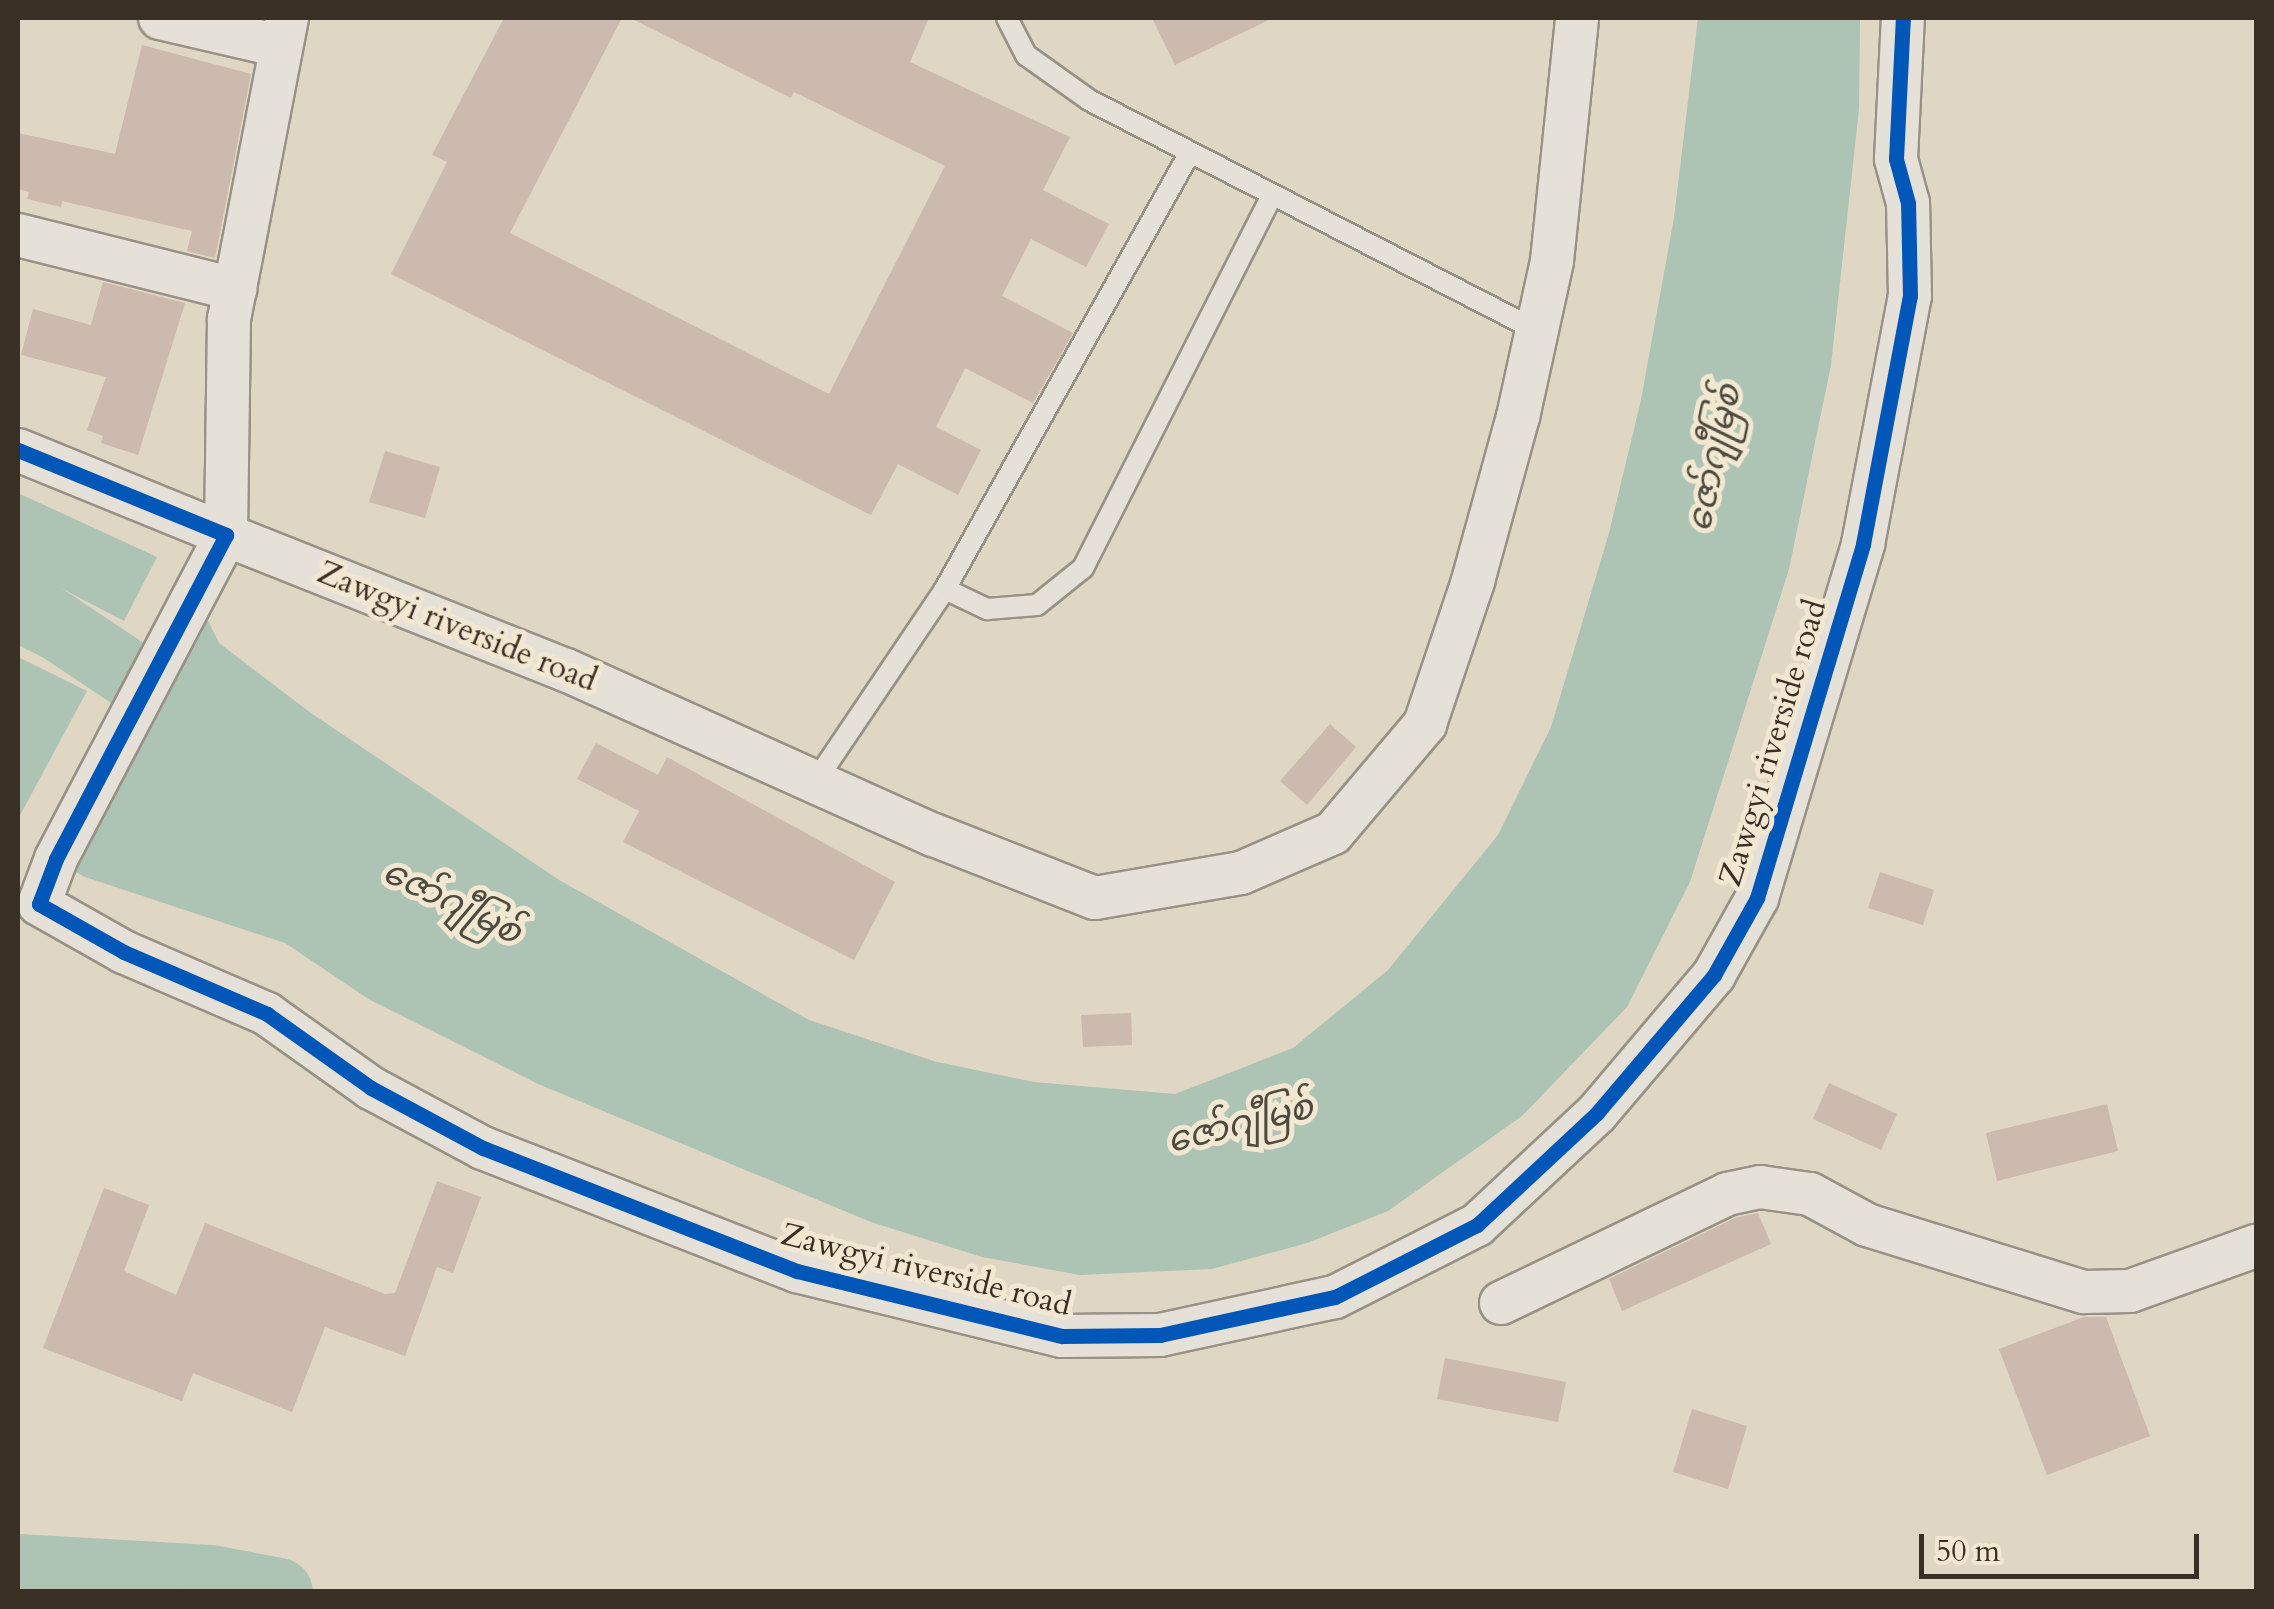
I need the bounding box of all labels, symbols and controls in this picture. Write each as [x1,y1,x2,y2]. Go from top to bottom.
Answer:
water label: ဇော်ဂျီမြစ် [1678,381,1750,535]
street label: Zawgyi riverside road [312,553,602,701]
street label: Zawgyi riverside road [1711,595,1835,891]
water label: ဇော်ဂျီမြစ် [376,850,528,954]
water label: ဇော်ဂျီမြစ် [1163,1086,1317,1162]
street label: Zawgyi riverside road [777,1215,1075,1325]
scale bar [1924,1514,2204,1576]
text: 50 m [1936,1531,2000,1572]

